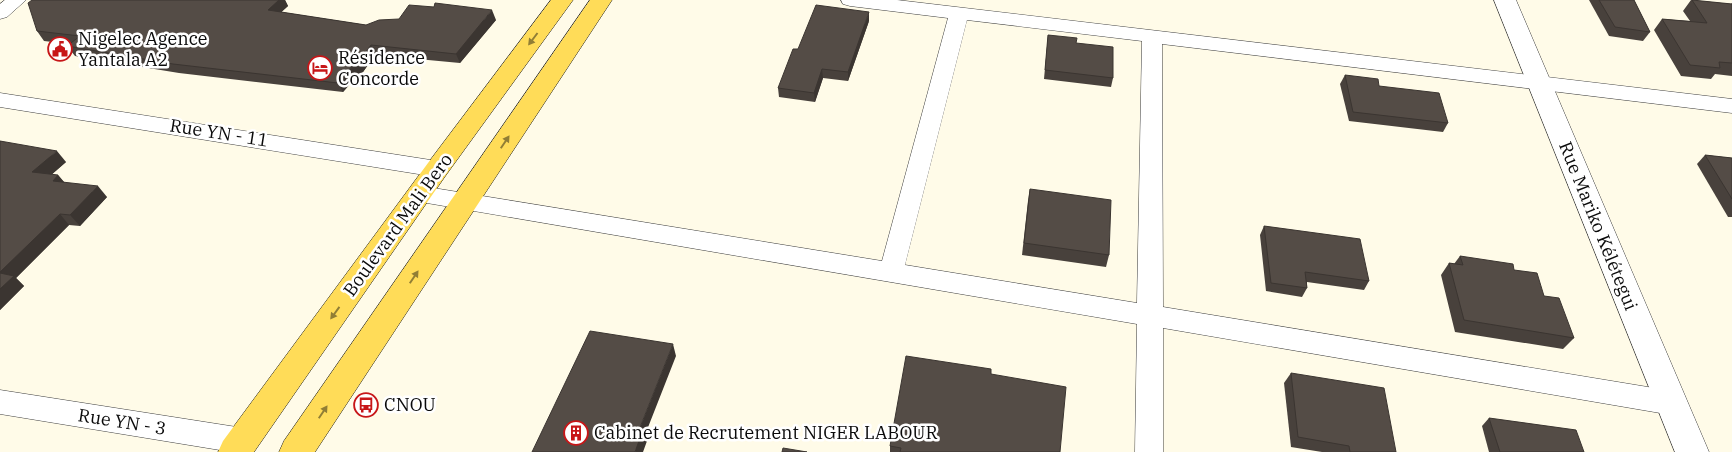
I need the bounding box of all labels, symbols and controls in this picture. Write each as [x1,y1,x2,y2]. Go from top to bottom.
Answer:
place label: Nigelec Agence Yantala A2 [78,27,207,71]
one-way arrow [528,32,539,45]
public building icon: Nigelec Agence Yantala A2 [47,36,73,62]
place label: Résidence Concorde [338,46,425,90]
hotel icon: Résidence Concorde [307,55,333,81]
street label: Rue YN - 11 [168,113,270,152]
one-way arrow [500,136,510,149]
street label: Rue Mariko Kélétegui [1554,138,1643,314]
street label: Boulevard Mali Bero [338,149,457,301]
one-way arrow [409,270,419,284]
one-way arrow [330,306,340,319]
bus stop icon: CNOU [353,392,379,418]
place label: CNOU [384,393,436,416]
street label: Rue YN - 3 [77,403,168,440]
one-way arrow [318,405,328,418]
building icon: Cabinet de Recrutement NIGER LABOUR [563,420,589,446]
place label: Cabinet de Recrutement NIGER LABOUR [594,421,938,444]

